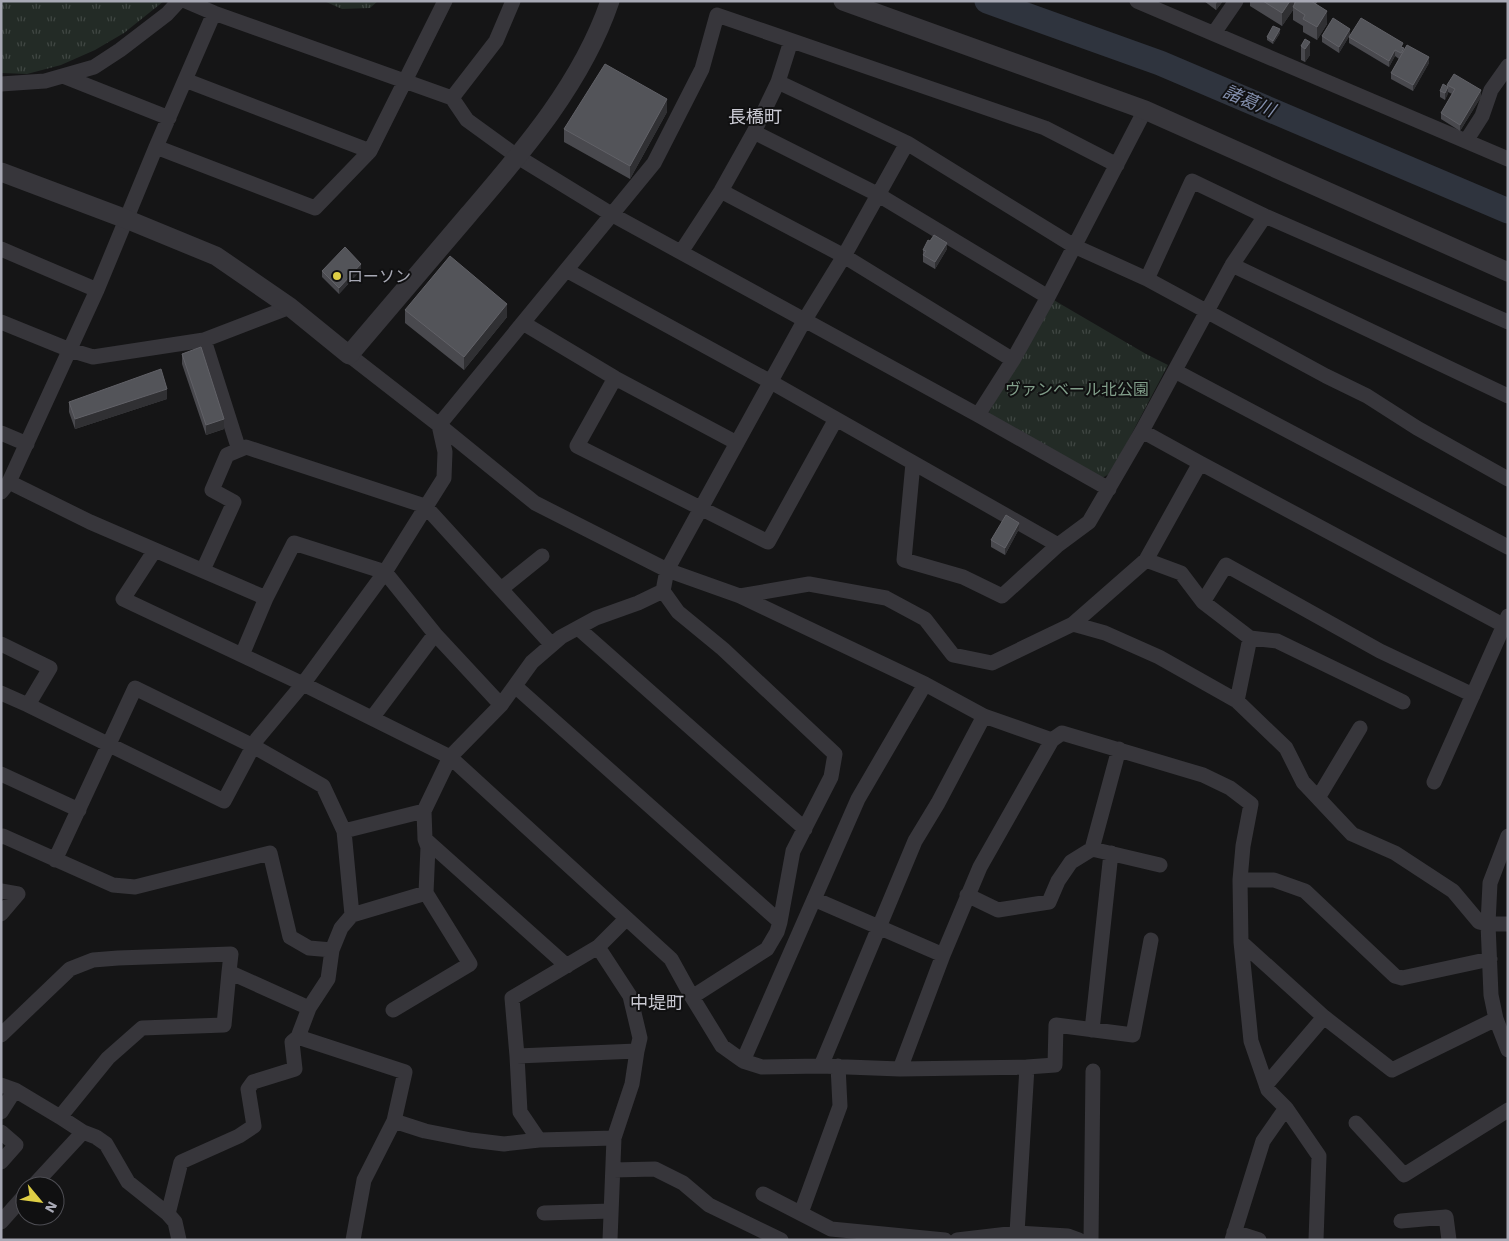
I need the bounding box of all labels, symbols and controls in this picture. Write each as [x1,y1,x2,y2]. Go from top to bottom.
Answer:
water label: 諸葛川 [1220,80,1280,122]
district label: 長橋町 [728,106,782,127]
place label: ローソン [347,267,411,286]
marker: ローソン [331,270,343,282]
park label: ヴァンベール北公園 [1005,380,1149,399]
district label: 中堤町 [630,992,684,1013]
north arrow [15,1176,65,1226]
text: N [42,1199,61,1216]

